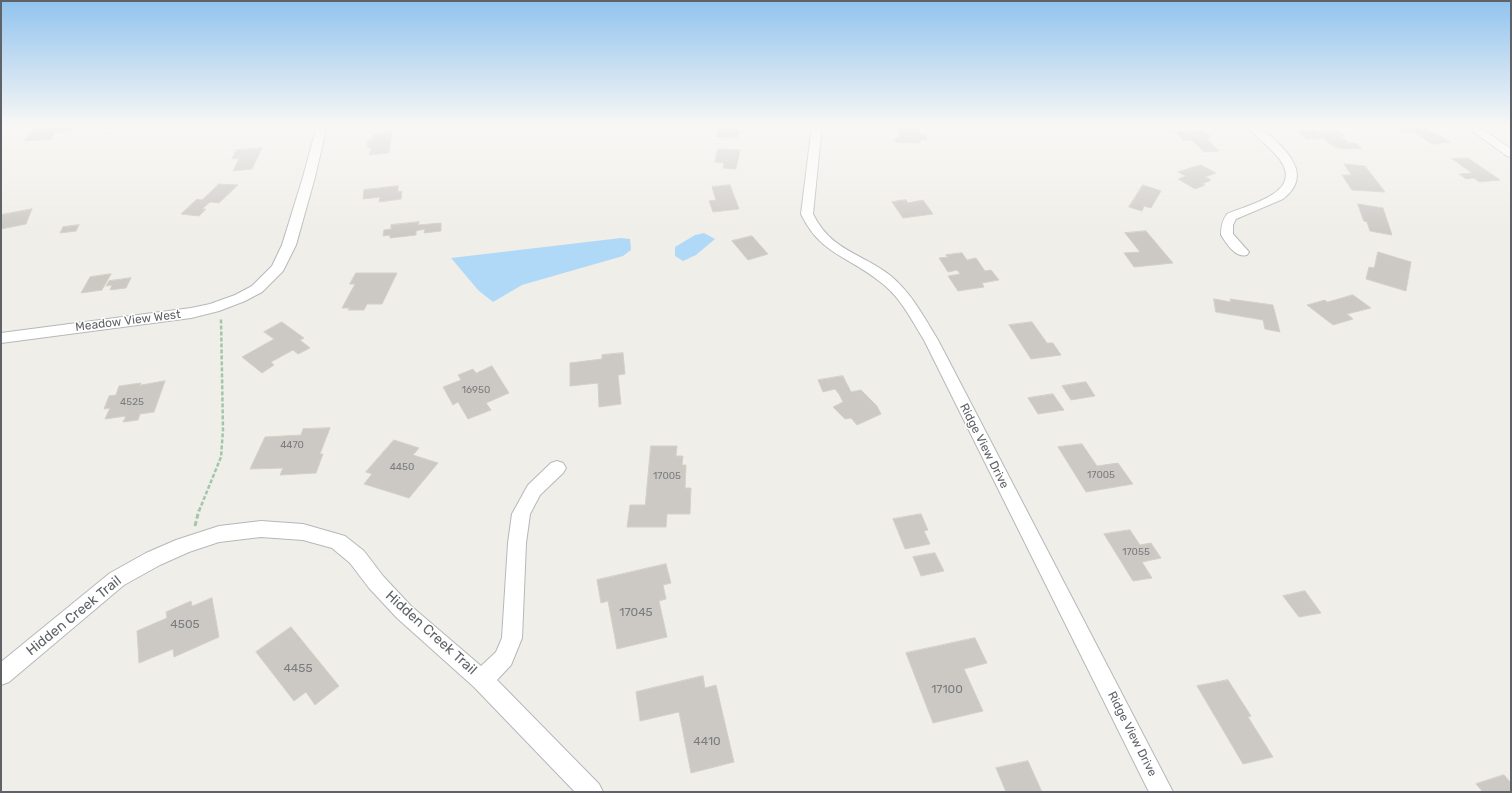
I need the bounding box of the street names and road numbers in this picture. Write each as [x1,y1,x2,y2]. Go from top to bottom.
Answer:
street label: Meadow View West [75,307,181,335]
street label: Ridge View Drive [956,401,1012,491]
street label: Hidden Creek Trail [23,573,125,659]
street label: Hidden Creek Trail [382,588,480,678]
street label: Ridge View Drive [1104,689,1160,779]

